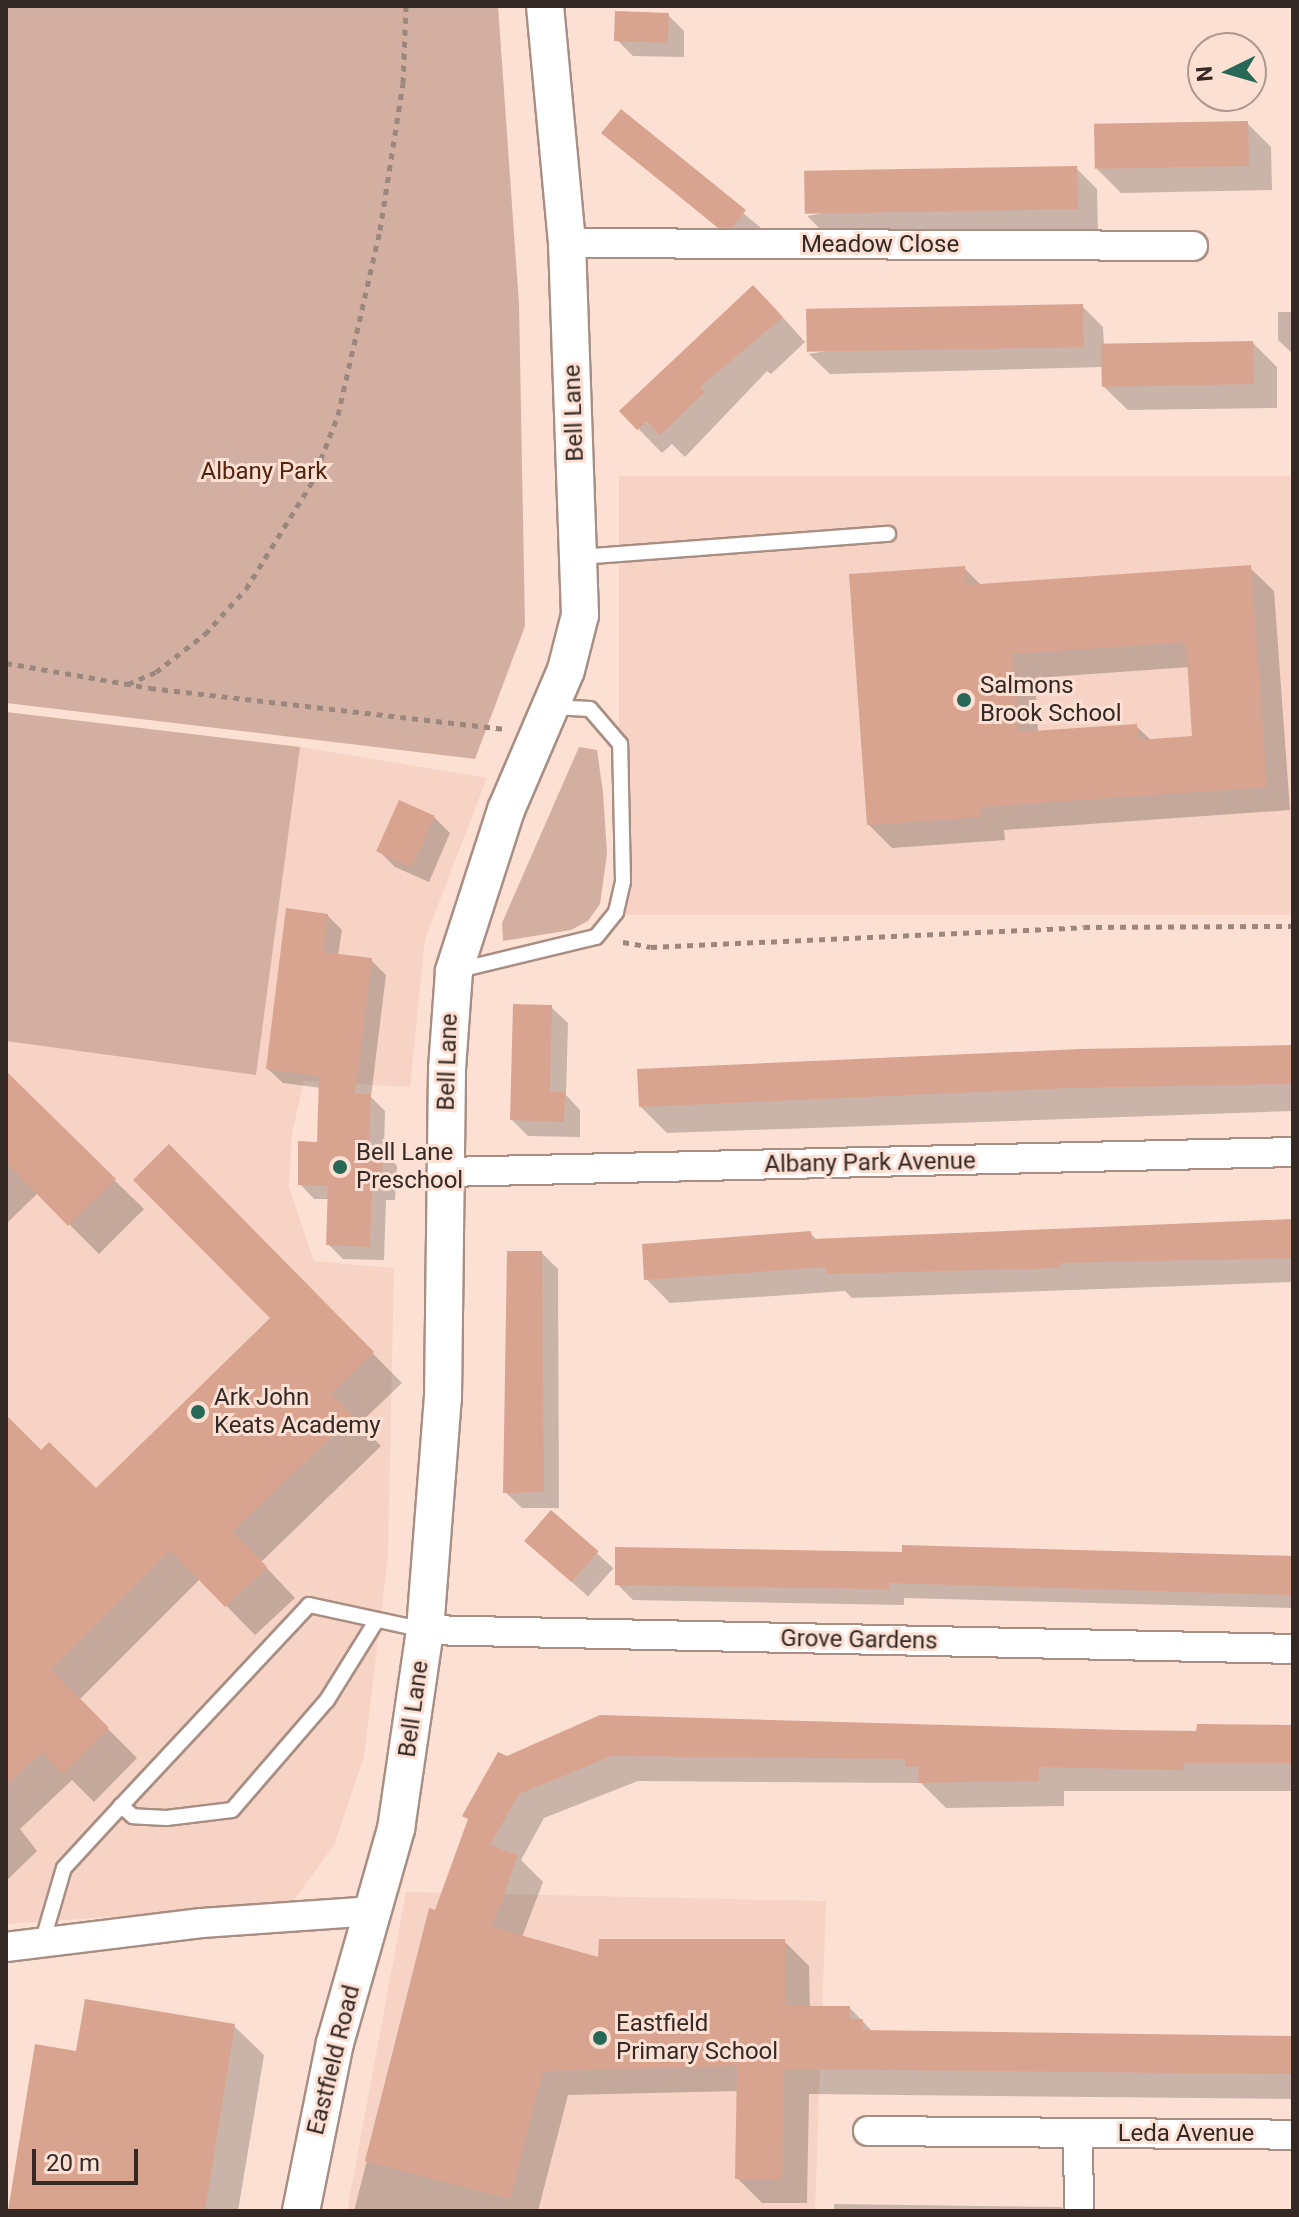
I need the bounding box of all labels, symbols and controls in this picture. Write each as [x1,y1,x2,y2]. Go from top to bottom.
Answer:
north arrow [1187,32,1267,112]
text: N [1191,65,1218,83]
street label: Meadow Close [801,231,959,259]
street label: Bell Lane [558,364,590,462]
park label: Albany Park [201,458,327,486]
place label: Salmons Brook School [980,672,1122,728]
marker: Salmons Brook School [955,691,973,709]
street label: Bell Lane [432,1013,464,1111]
place label: Bell Lane Preschool [356,1139,463,1195]
street label: Albany Park Avenue [764,1147,976,1179]
marker: Bell Lane Preschool [331,1158,349,1176]
place label: Ark John Keats Academy [214,1384,381,1440]
marker: Ark John Keats Academy [189,1403,207,1421]
street label: Grove Gardens [780,1624,938,1656]
street label: Bell Lane [393,1659,435,1759]
street label: Eastfield Road [301,1982,367,2138]
place label: Eastfield Primary School [616,2010,778,2066]
marker: Eastfield Primary School [591,2029,609,2047]
street label: Leda Avenue [1118,2120,1254,2148]
scale bar [36,2133,142,2183]
text: 20 m [46,2149,100,2177]

